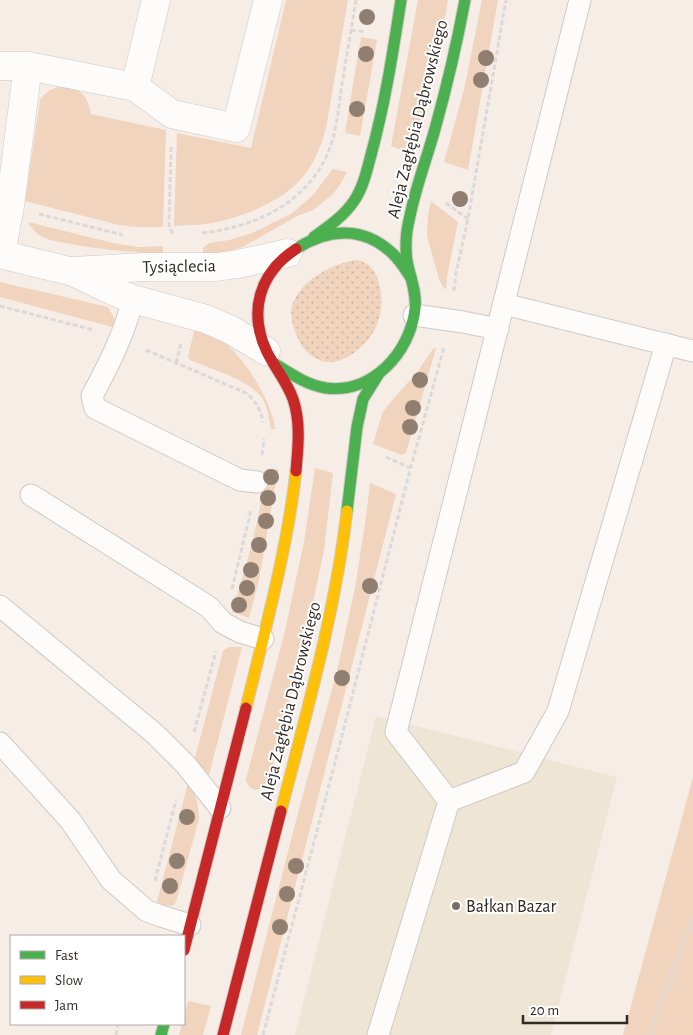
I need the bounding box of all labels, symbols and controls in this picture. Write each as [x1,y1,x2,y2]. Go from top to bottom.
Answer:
street label: Aleja Zagłębia Dąbrowskiego [385,18,451,220]
street label: Tysiąclecia [142,257,216,277]
street label: Aleja Zagłębia Dąbrowskiego [258,600,324,802]
place label: Bałkan Bazar [466,898,556,916]
marker: Bałkan Bazar [450,900,462,912]
legend [10,935,185,1025]
text: Fast [55,948,79,963]
text: Slow [55,973,83,988]
scale bar [523,992,627,1024]
text: Jam [55,998,78,1013]
text: 20 m [530,1003,559,1018]

